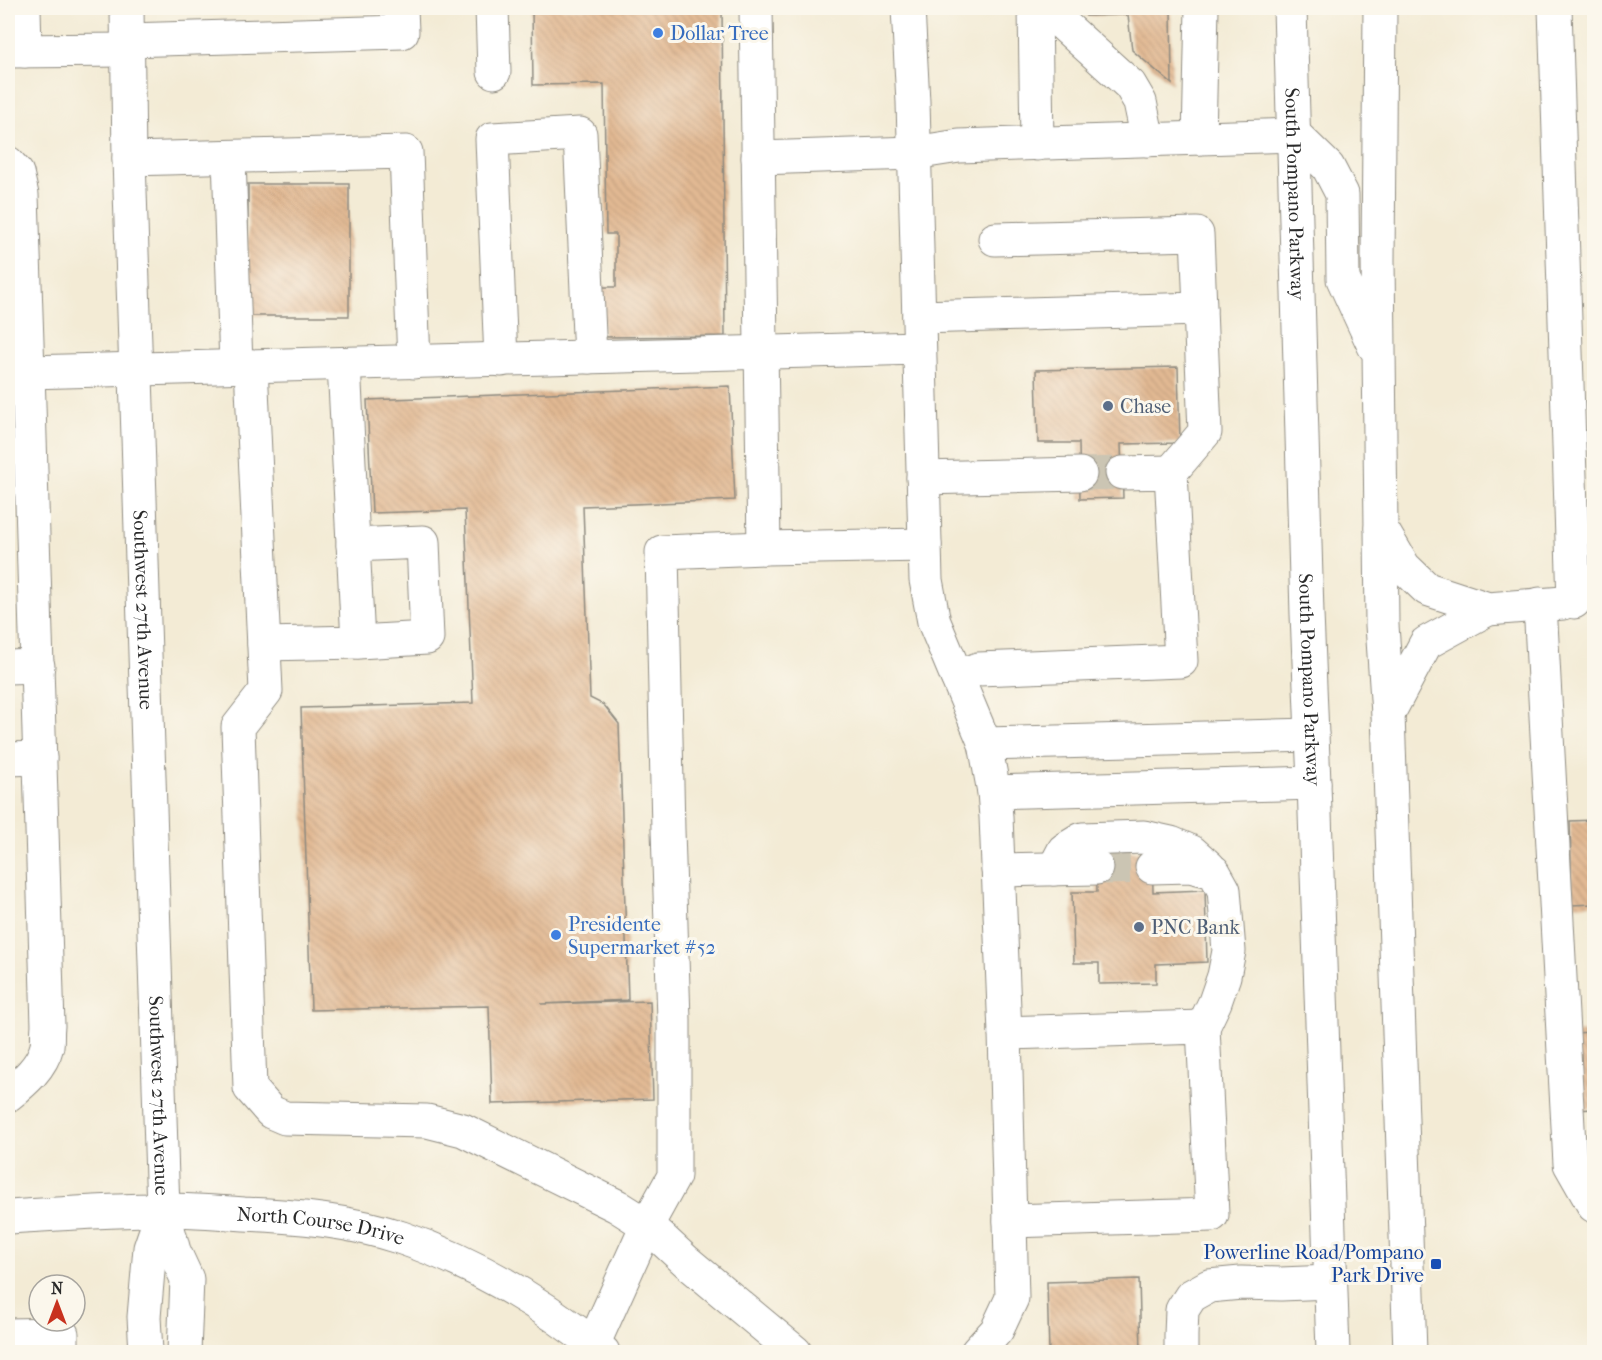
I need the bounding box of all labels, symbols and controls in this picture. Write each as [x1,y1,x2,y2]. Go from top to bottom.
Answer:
place label: Dollar Tree [670,22,769,45]
marker: Dollar Tree [651,26,665,40]
street label: South Pompano Parkway [1280,87,1309,302]
place label: Chase [1120,395,1171,418]
marker: Chase [1101,399,1115,413]
street label: Southwest 27th Avenue [128,509,158,710]
street label: South Pompano Parkway [1294,573,1325,788]
place label: Presidente Supermarket #52 [568,913,716,959]
place label: PNC Bank [1151,916,1241,939]
marker: PNC Bank [1132,920,1146,934]
marker: Presidente Supermarket #52 [549,928,563,942]
street label: Southwest 27th Avenue [144,995,174,1196]
street label: North Course Drive [236,1203,408,1250]
place label: Powerline Road/Pompano Park Drive [1203,1241,1424,1287]
marker: Powerline Road/Pompano Park Drive [1429,1257,1443,1271]
north arrow [27,1273,87,1333]
text: N [51,1279,64,1298]

